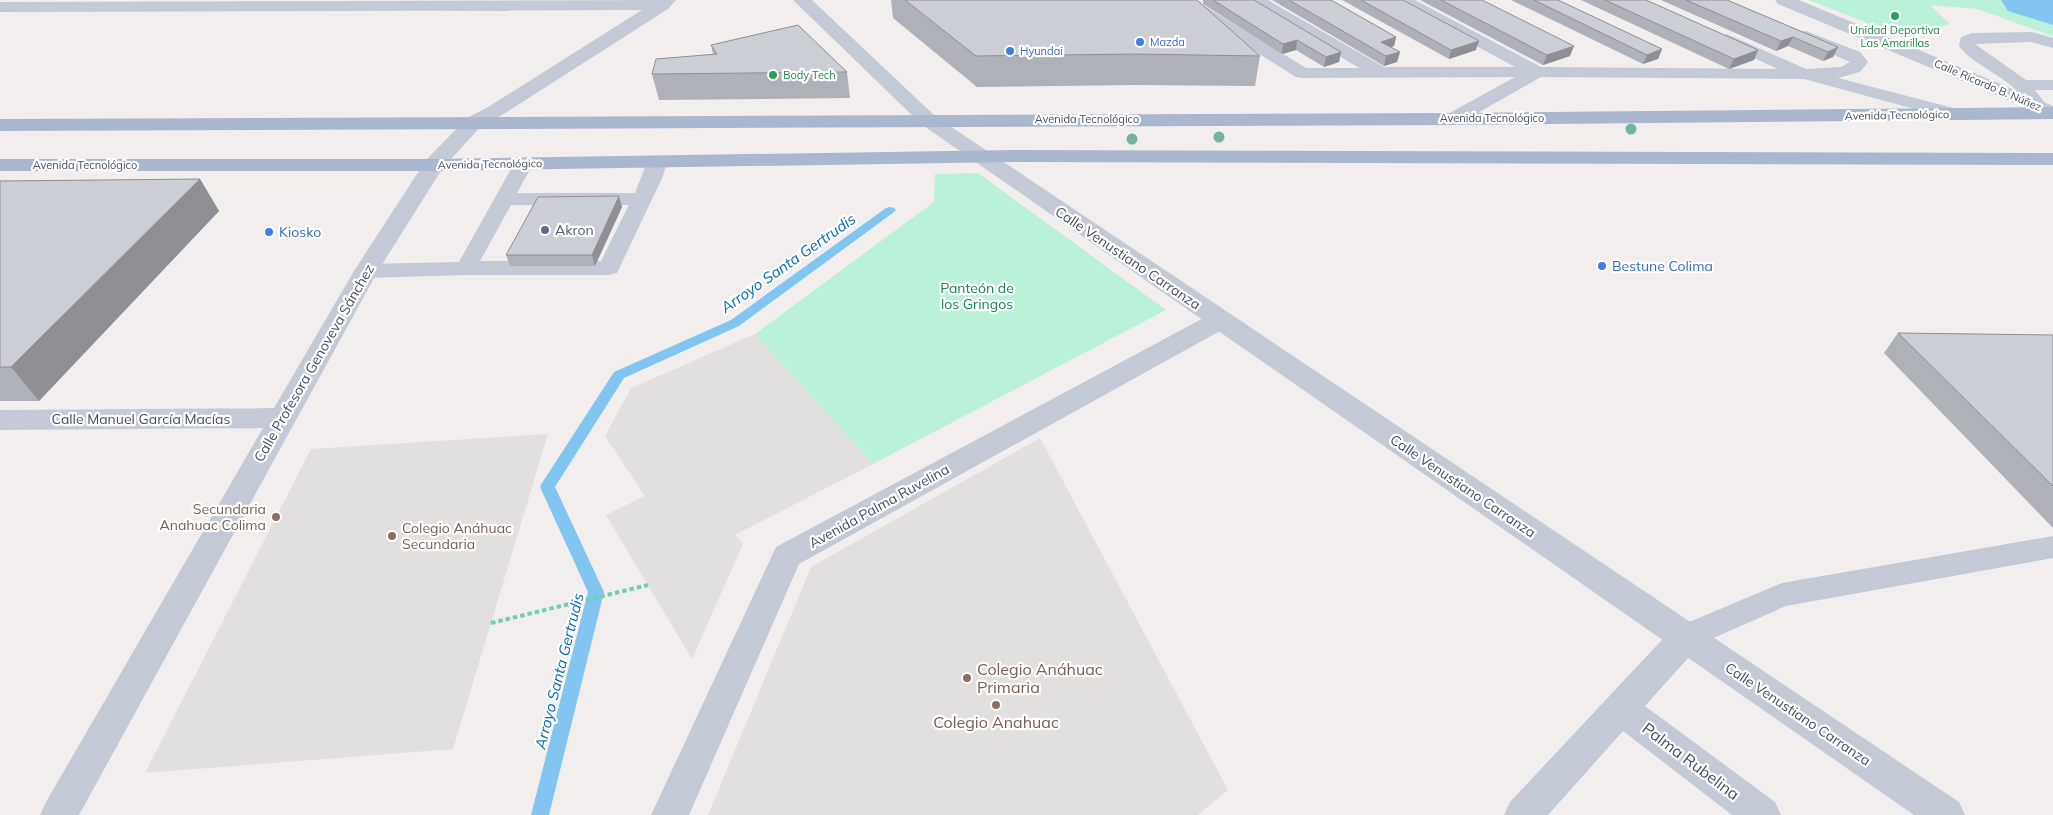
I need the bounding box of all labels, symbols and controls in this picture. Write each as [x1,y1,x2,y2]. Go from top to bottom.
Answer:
marker: Unidad Deportiva Las Amarillas [1889,10,1901,22]
place label: Unidad Deportiva Las Amarillas [1850,23,1940,50]
place label: Mazda [1150,35,1185,49]
marker: Mazda [1134,36,1146,48]
place label: Hyundai [1020,44,1063,58]
marker: Hyundai [1004,45,1016,57]
street label: Calle Ricardo B. Núñez [1932,56,2044,114]
place label: Body Tech [783,68,836,82]
marker: Body Tech [767,69,779,81]
street label: Avenida Tecnológico [1845,107,1949,123]
street label: Avenida Tecnológico [1440,111,1544,125]
street label: Avenida Tecnológico [1035,112,1139,126]
street label: Avenida Tecnológico [438,156,542,172]
street label: Avenida Tecnológico [33,158,137,172]
street label: Calle Venustiano Carranza [1052,202,1204,314]
water label: Arroyo Santa Gertrudis [716,209,859,317]
place label: Akron [555,221,594,239]
place label: Kiosko [279,223,321,241]
marker: Akron [539,224,551,236]
marker: Kiosko [263,226,275,238]
place label: Bestune Colima [1612,257,1713,275]
marker: Bestune Colima [1596,260,1608,272]
street label: Calle Profesora Genoveva Sánchez [250,261,378,465]
park label: Panteón de los Gringos [940,279,1014,313]
street label: Calle Manuel García Macías [52,410,231,428]
street label: Calle Venustiano Carranza [1387,430,1539,542]
street label: Avenida Palma Ruvelina [806,460,952,552]
place label: Secundaria Anahuac Colima [159,500,266,534]
marker: Secundaria Anahuac Colima [270,511,282,523]
place label: Colegio Anáhuac Secundaria [402,519,512,553]
marker: Colegio Anáhuac Secundaria [386,530,398,542]
water label: Arroyo Santa Gertrudis [530,591,588,752]
street label: Calle Venustiano Carranza [1722,658,1874,770]
place label: Colegio Anáhuac Primaria [977,659,1103,697]
marker: Colegio Anáhuac Primaria [961,672,973,684]
marker: Colegio Anahuac [990,699,1002,711]
place label: Colegio Anahuac [933,712,1059,732]
street label: Palma Rubelina [1638,718,1744,804]

